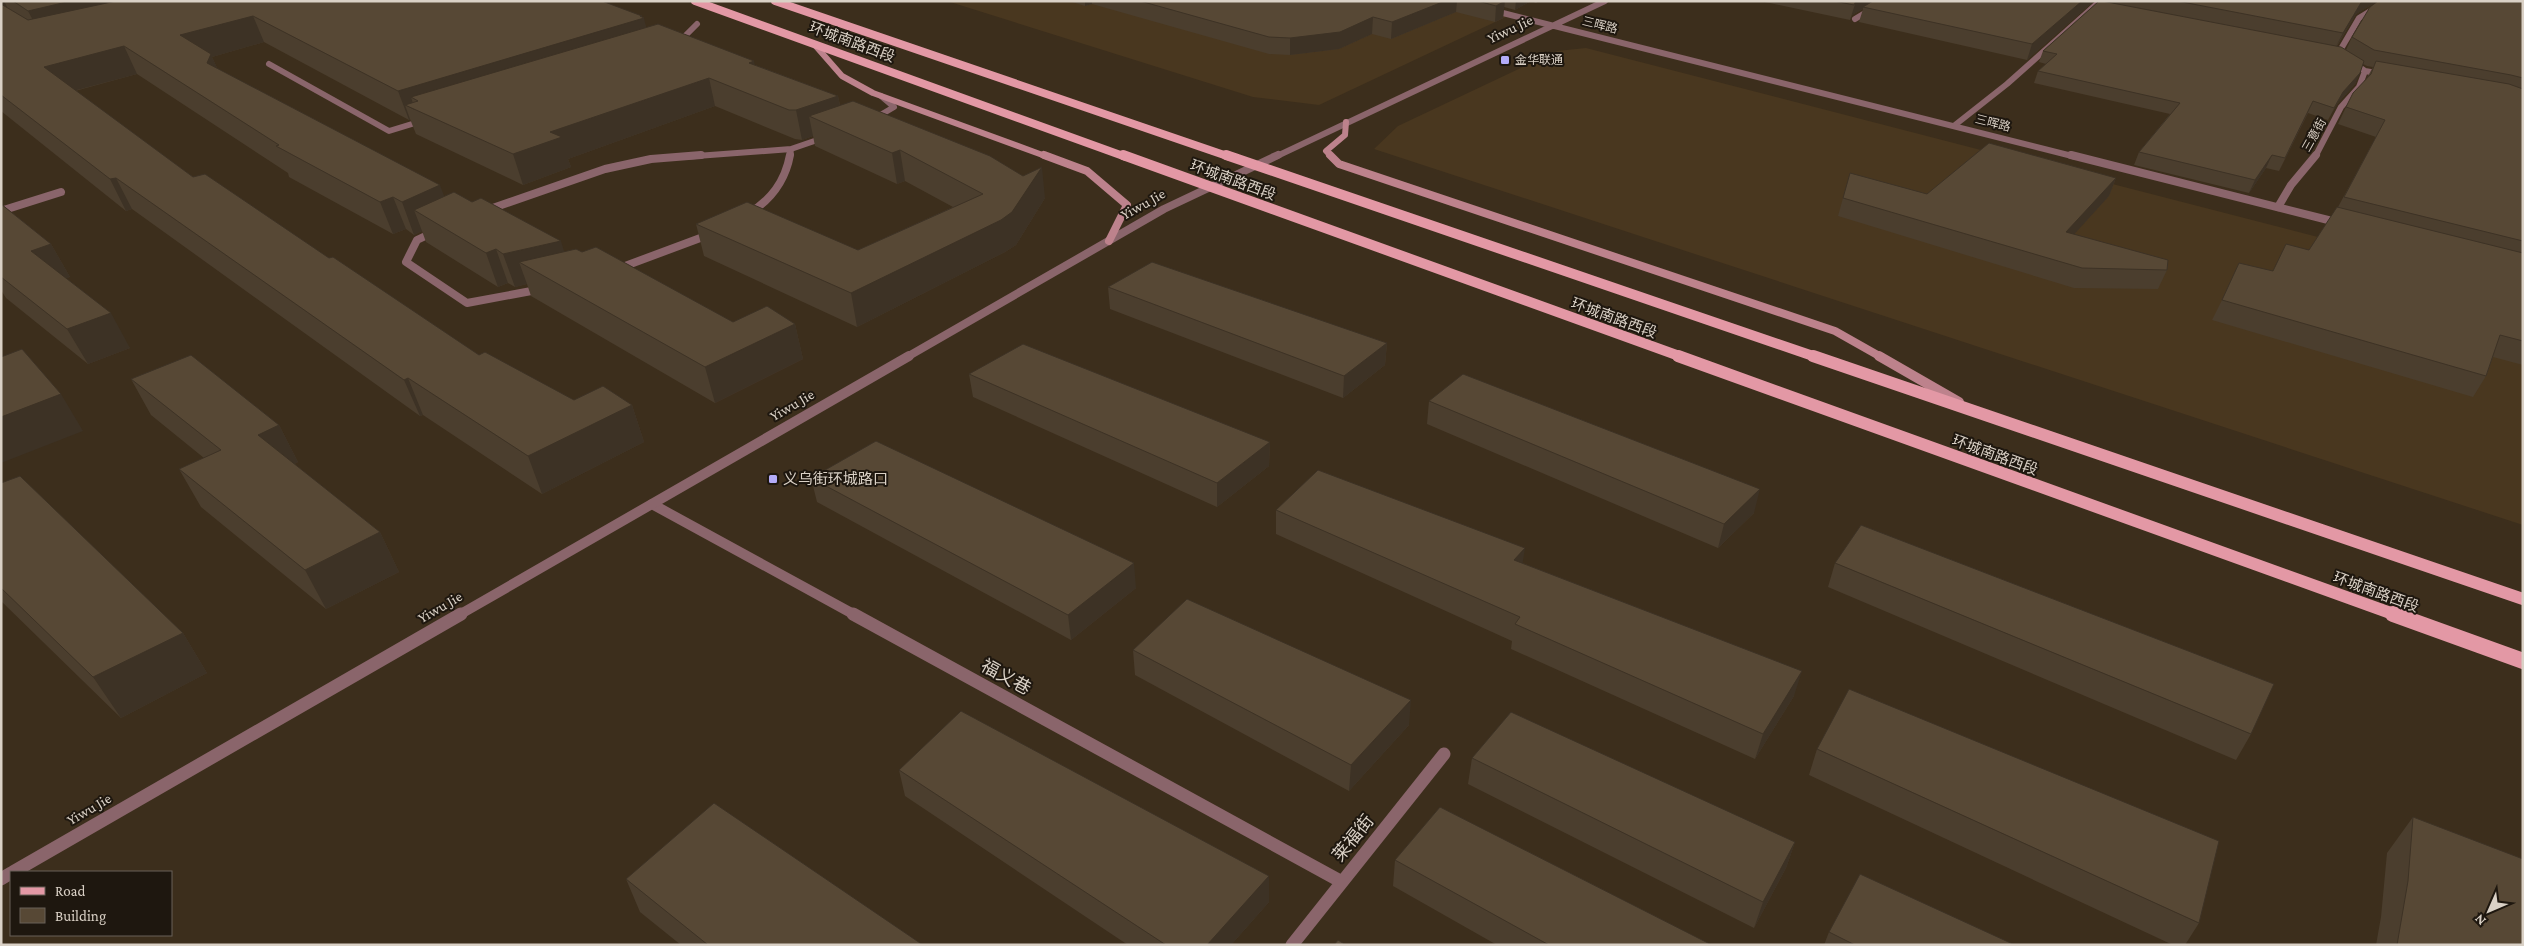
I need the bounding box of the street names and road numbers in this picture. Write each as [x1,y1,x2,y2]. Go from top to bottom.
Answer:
street label: Yiwu Jie [1485,11,1536,47]
street label: 三晖路 [1581,14,1619,36]
street label: 环城南路西段 [807,19,897,65]
street label: 三晖路 [1974,112,2012,134]
street label: 三意街 [2299,116,2329,154]
street label: 环城南路西段 [1188,157,1278,203]
street label: Yiwu Jie [1118,185,1169,224]
street label: 环城南路西段 [1569,295,1659,341]
street label: Yiwu Jie [767,386,818,425]
street label: 环城南路西段 [1950,432,2040,478]
street label: 环城南路西段 [2331,569,2421,615]
street label: Yiwu Jie [415,588,466,627]
street label: 福义巷 [978,655,1034,699]
street label: Yiwu Jie [64,790,115,829]
street label: 莱福街 [1328,811,1378,865]

